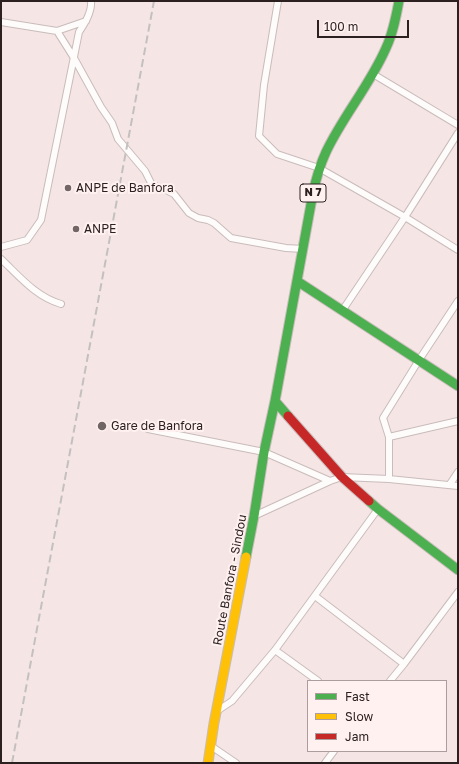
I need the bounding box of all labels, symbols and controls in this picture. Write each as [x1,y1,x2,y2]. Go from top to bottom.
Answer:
scale bar [319,12,411,38]
text: 100 m [324,19,358,34]
place label: ANPE de Banfora [76,181,174,195]
marker: ANPE de Banfora [63,183,73,193]
road number: N 7 [300,184,326,202]
place label: ANPE [84,222,116,236]
marker: ANPE [71,224,81,234]
place label: Gare de Banfora [111,419,203,433]
marker: Gare de Banfora [96,420,108,432]
street label: Route Banfora - Sindou [210,513,250,647]
legend [307,680,447,752]
text: Fast [345,689,370,704]
text: Slow [345,709,373,724]
text: Jam [345,729,369,744]

